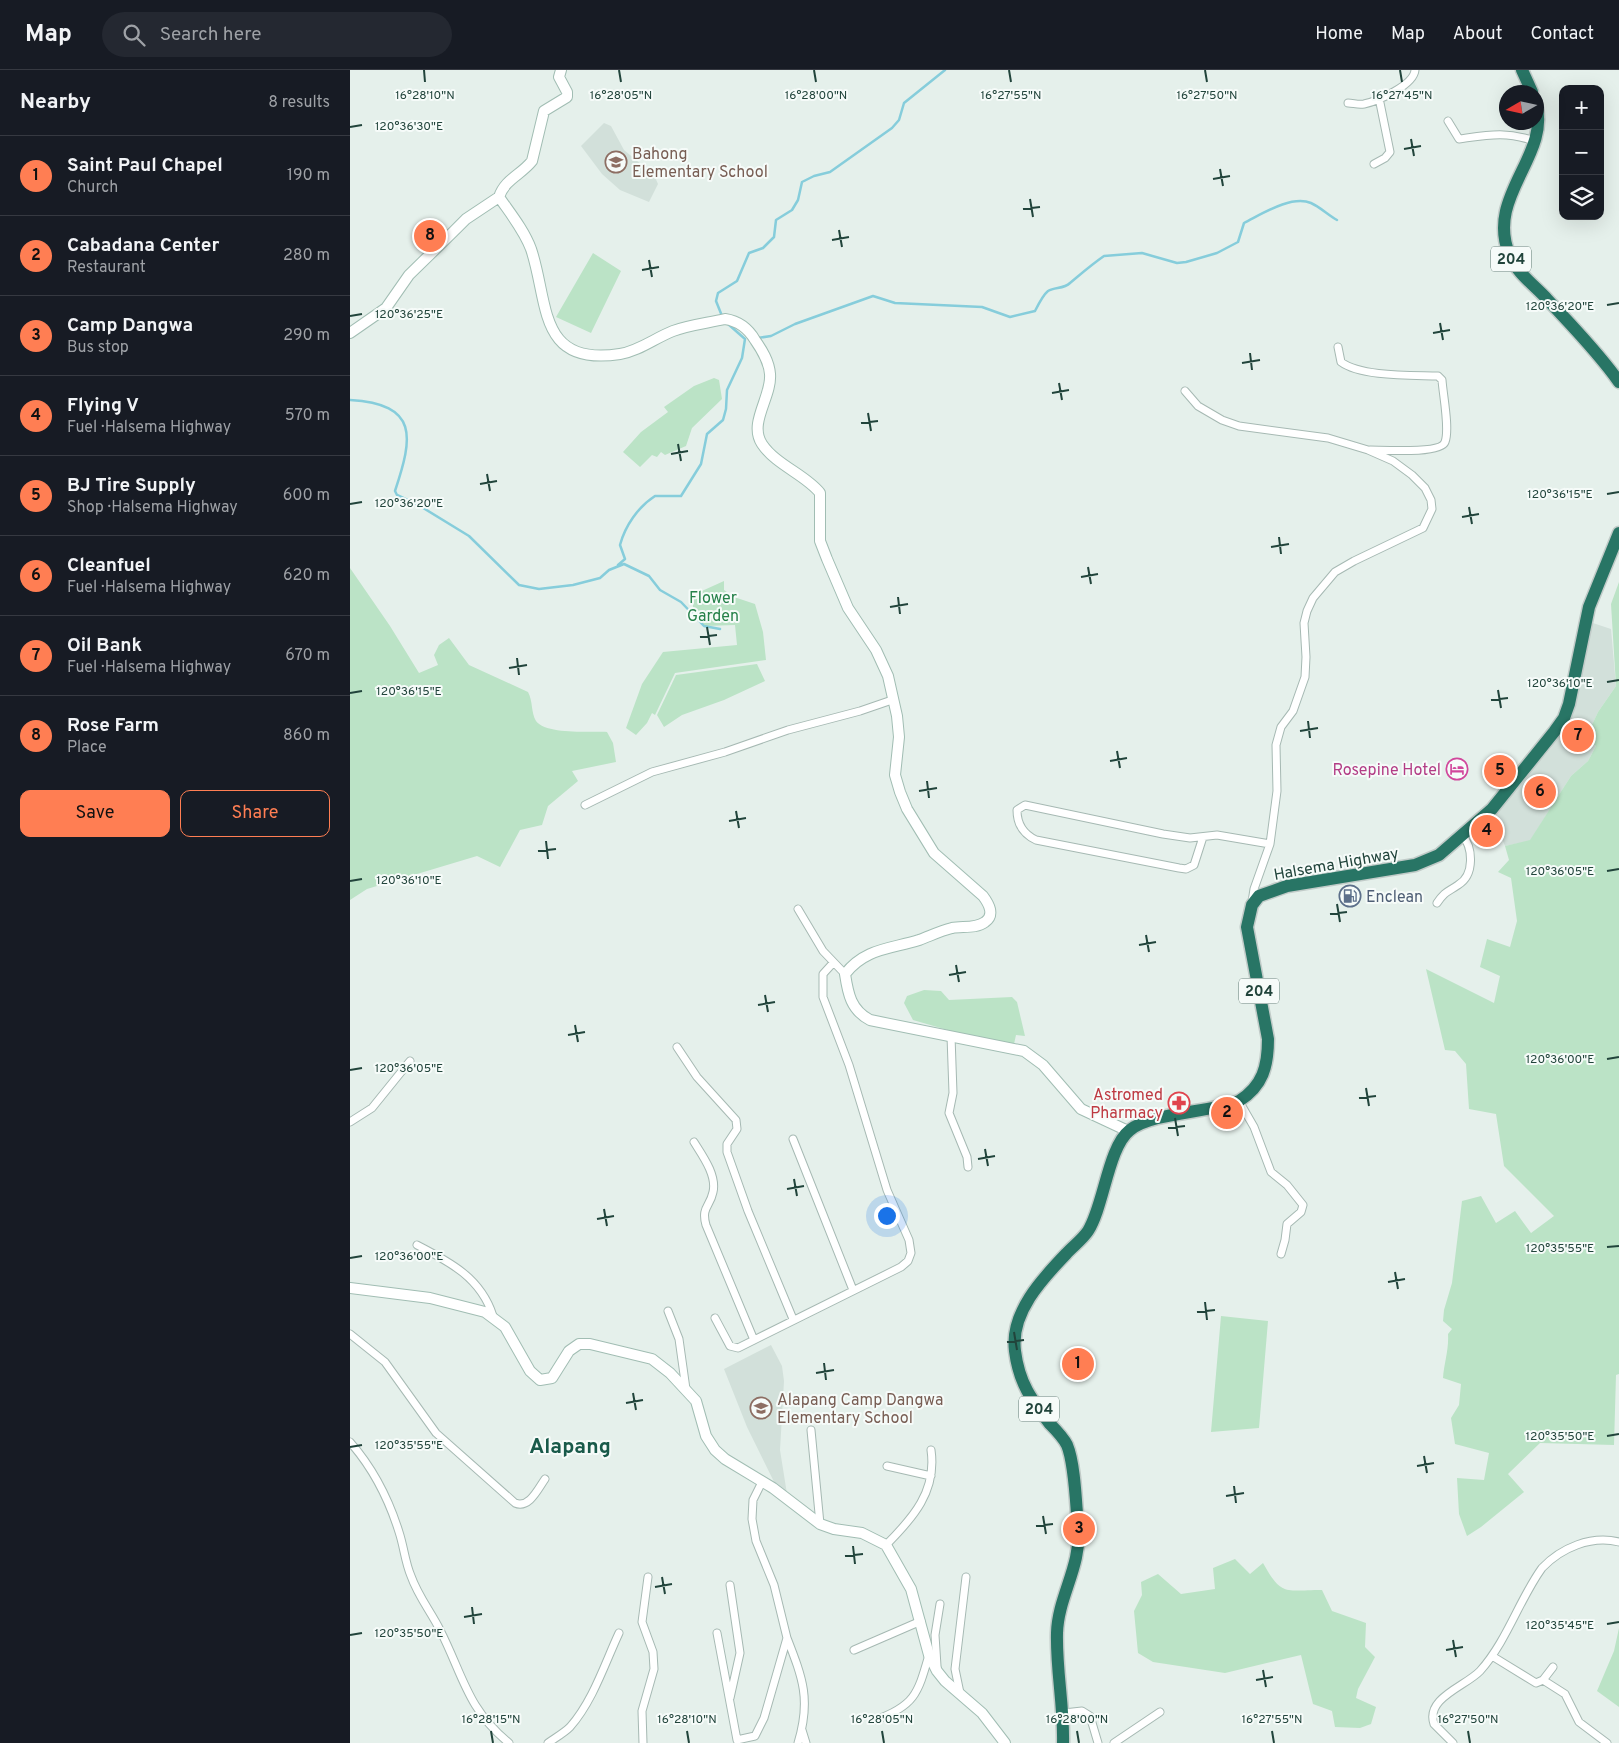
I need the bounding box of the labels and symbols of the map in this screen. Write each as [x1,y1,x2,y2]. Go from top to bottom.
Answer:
north arrow [1499,85,1544,130]
text: 16°28'10"N [395,88,455,104]
text: 16°28'05"N [590,88,652,104]
text: 16°28'00"N [785,88,847,104]
text: 16°27'55"N [981,88,1041,104]
text: 16°27'50"N [1176,88,1238,104]
text: 16°27'45"N [1372,88,1432,104]
text: 120°36'30"E [375,119,443,135]
place label: Bahong Elementary School [632,145,768,183]
school or university icon: Bahong Elementary School [604,150,628,174]
pin: 8 [414,217,446,255]
road number: 204 [1491,246,1531,272]
text: 120°36'20"E [1526,299,1594,315]
text: 120°36'25"E [375,307,443,323]
text: 120°36'15"E [1527,487,1593,503]
text: 120°36'20"E [375,496,443,512]
park label: Flower Garden [687,589,739,627]
text: 120°36'10"E [1527,676,1593,692]
text: 120°36'15"E [376,684,442,700]
pin: 7 [1562,717,1594,755]
pin: 5 [1484,752,1516,790]
hotel icon: Rosepine Hotel [1445,757,1469,781]
place label: Rosepine Hotel [1332,761,1441,781]
pin: 6 [1524,773,1556,811]
pin: 4 [1471,812,1503,850]
street label: Halsema Highway [1272,844,1400,886]
text: 120°36'05"E [1526,864,1594,880]
text: 120°36'10"E [376,873,442,889]
fuel station icon: Enclean [1338,884,1362,908]
place label: Enclean [1366,888,1423,908]
road number: 204 [1239,978,1279,1004]
text: 120°36'00"E [1526,1052,1594,1068]
text: 120°36'05"E [375,1061,443,1077]
place label: Astromed Pharmacy [1090,1086,1163,1124]
pharmacy icon: Astromed Pharmacy [1167,1091,1191,1115]
pin: 2 [1211,1094,1243,1132]
your location [874,1203,900,1229]
text: 120°35'55"E [1526,1241,1594,1257]
text: 120°36'00"E [375,1249,443,1265]
pin: 1 [1062,1345,1094,1383]
place label: Alapang Camp Dangwa Elementary School [777,1391,943,1429]
school or university icon: Alapang Camp Dangwa Elementary School [749,1396,773,1420]
road number: 204 [1019,1396,1059,1422]
text: 120°35'50"E [1526,1429,1594,1445]
district label: Alapang [529,1434,611,1461]
text: 120°35'55"E [375,1438,443,1454]
pin: 3 [1063,1510,1095,1548]
text: 120°35'45"E [1526,1618,1594,1634]
text: 120°35'50"E [375,1626,443,1642]
text: 16°28'15"N [461,1712,521,1728]
text: 16°28'10"N [657,1712,717,1728]
text: 16°28'05"N [851,1712,913,1728]
text: 16°28'00"N [1046,1712,1108,1728]
text: 16°27'55"N [1242,1712,1302,1728]
text: 16°27'50"N [1437,1712,1499,1728]

